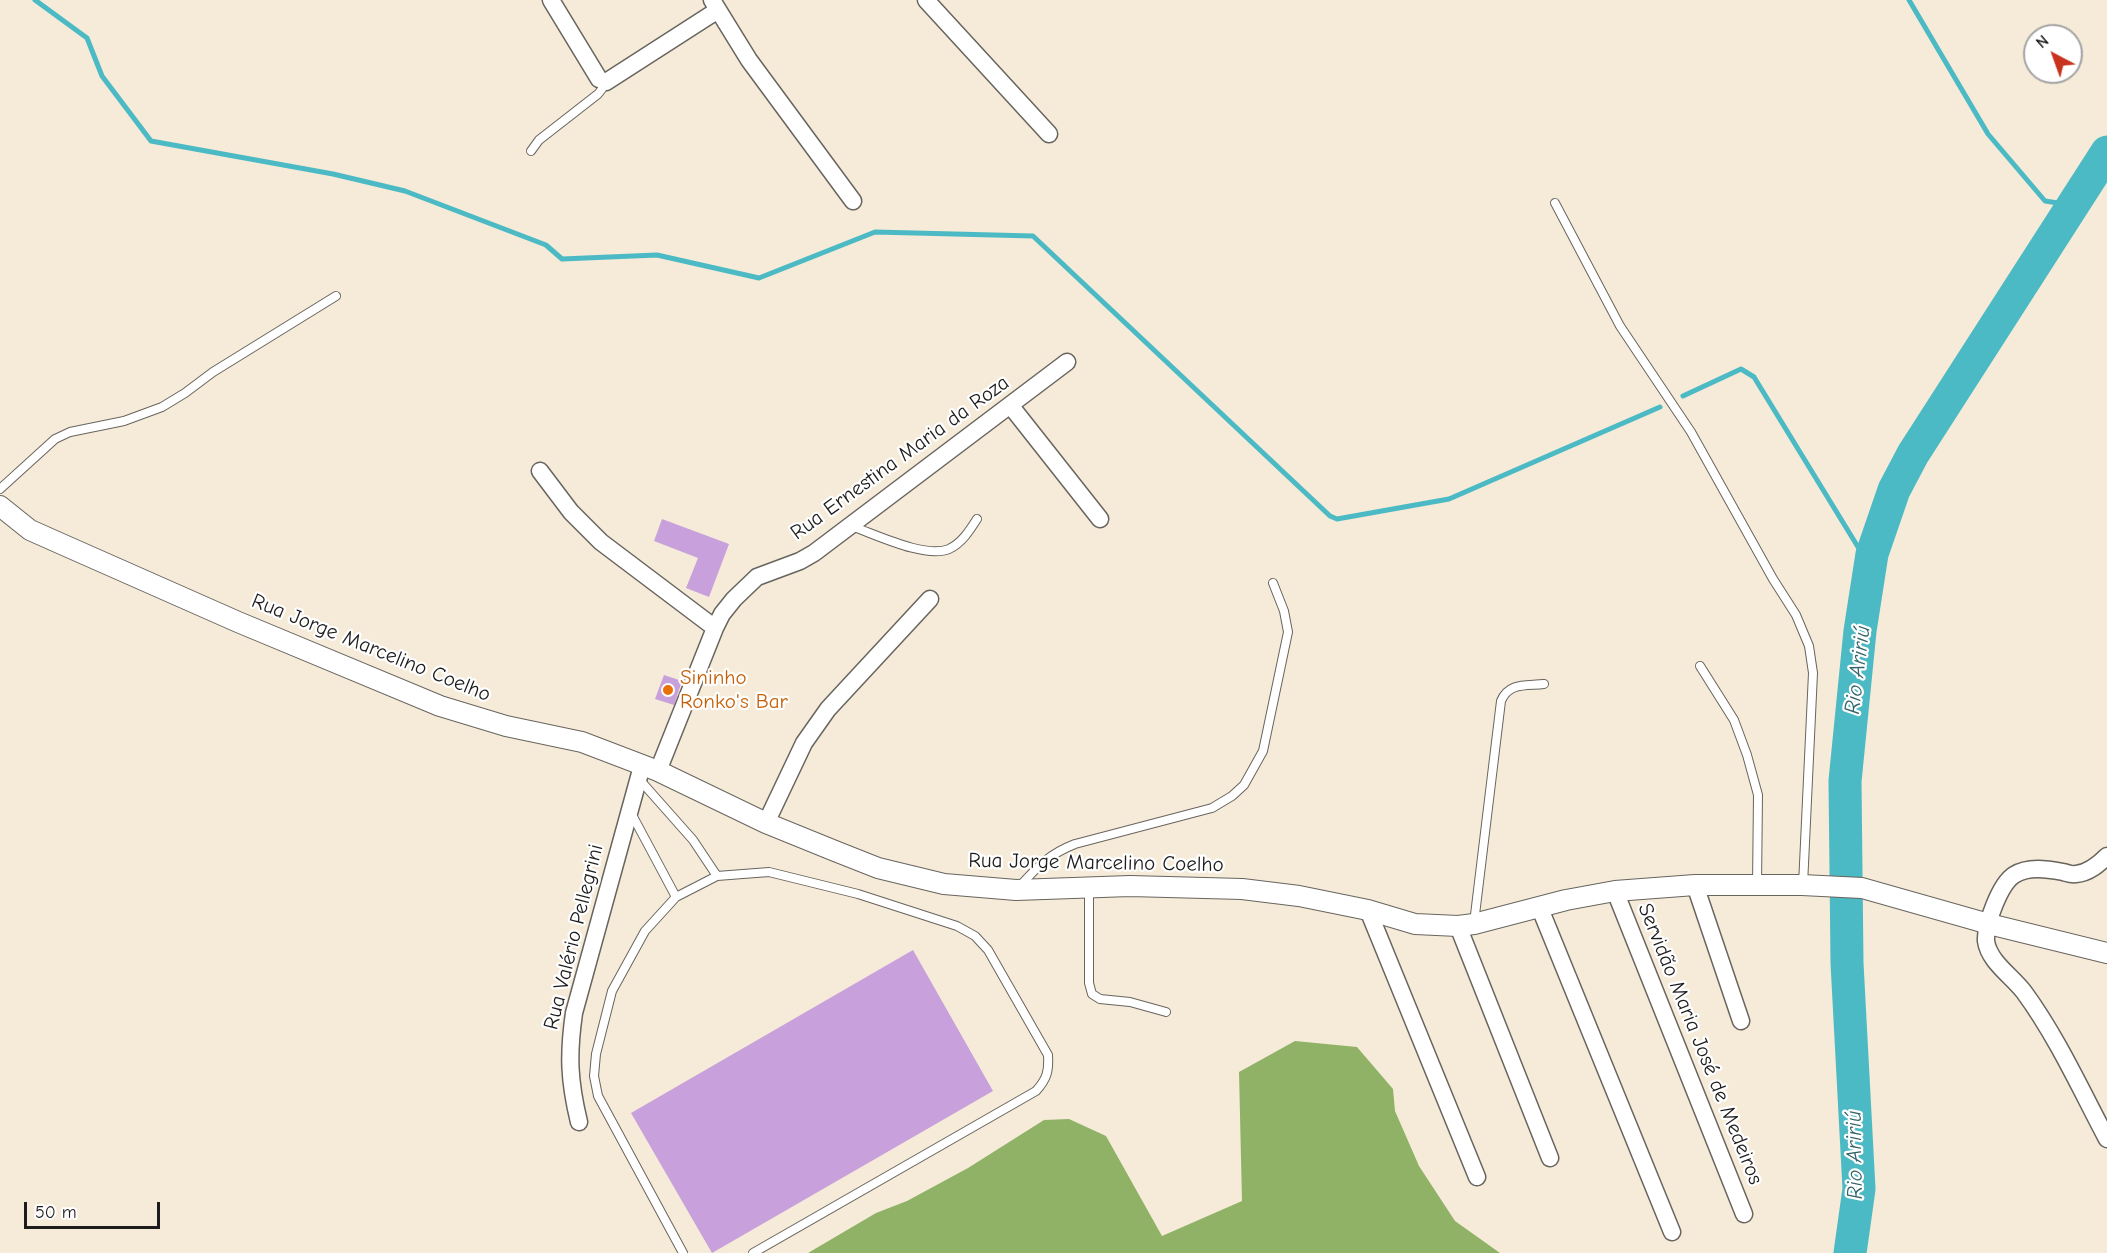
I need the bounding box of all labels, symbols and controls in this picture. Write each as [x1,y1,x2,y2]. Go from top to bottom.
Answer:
north arrow [2023,24,2083,84]
text: N [2033,32,2052,52]
street label: Rua Ernestina Maria da Roza [786,370,1014,546]
street label: Rua Jorge Marcelino Coelho [248,588,494,708]
water label: Rio Aririú [1839,624,1877,716]
place label: Sininho Ronko's Bar [680,665,788,715]
marker: Sininho Ronko's Bar [661,683,675,697]
street label: Rua Valério Pellegrini [539,842,609,1032]
street label: Rua Jorge Marcelino Coelho [968,848,1224,878]
street label: Servidão Maria José de Medeiros [1632,900,1768,1188]
water label: Rio Aririú [1841,1110,1869,1200]
scale bar [27,1190,164,1228]
text: 50 m [35,1202,77,1223]

